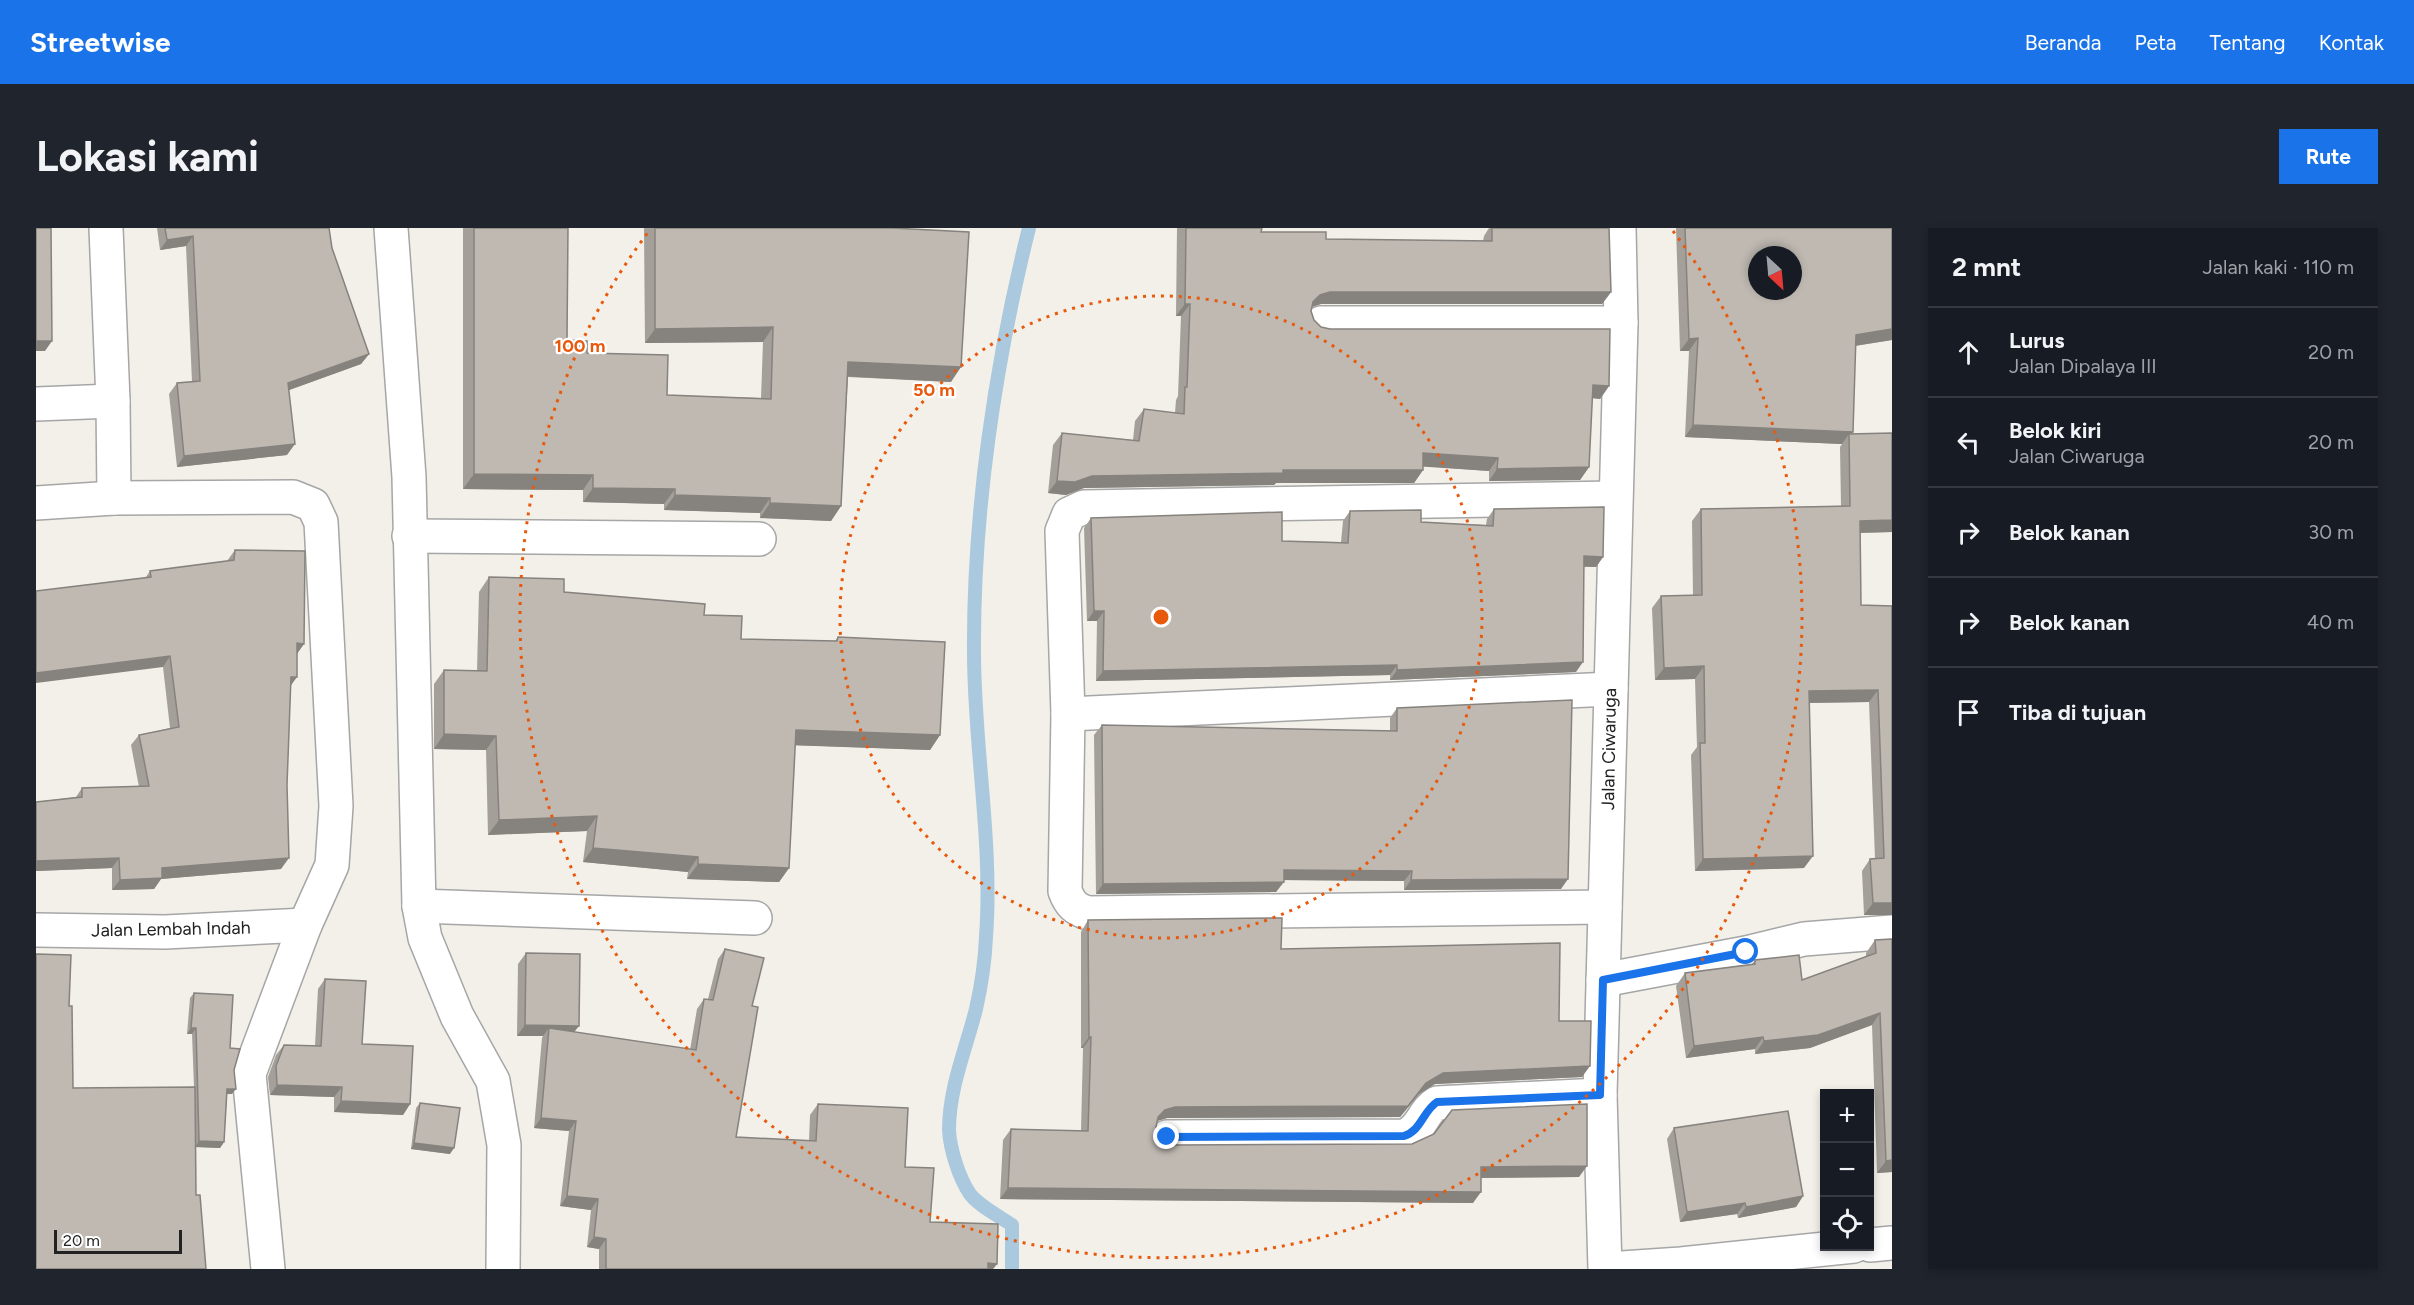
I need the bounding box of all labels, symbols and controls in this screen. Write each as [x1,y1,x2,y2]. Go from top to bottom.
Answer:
text: Streetwise [30,25,170,59]
text: Beranda [2025,30,2102,55]
text: Peta [2135,30,2177,55]
text: Tentang [2210,30,2286,55]
text: Kontak [2319,30,2384,55]
button: Rute [2279,129,2378,184]
text: Lokasi kami [36,131,259,182]
north arrow [1748,246,1802,300]
text: 2 mnt [1952,251,2021,283]
text: Jalan kaki · 110 m [2203,255,2354,279]
text: Lurus [2009,327,2064,354]
text: 100 m [555,335,605,357]
icon: ahead [1952,336,1985,369]
text: 20 m [2308,340,2354,364]
text: Jalan Dipalaya III [2009,354,2157,378]
text: 50 m [913,379,955,401]
text: Belok kiri [2009,417,2102,444]
icon: left [1952,426,1985,459]
text: 20 m [2308,430,2354,454]
text: Jalan Ciwaruga [2009,444,2145,468]
icon: right [1952,516,1985,549]
text: Belok kanan [2009,519,2130,546]
text: 30 m [2308,520,2354,544]
icon: right [1952,606,1985,639]
centre of rings [1151,607,1171,627]
text: Belok kanan [2009,609,2130,636]
text: 40 m [2307,610,2354,634]
street label: Jalan Ciwaruga [1597,688,1621,810]
icon: arrive [1952,696,1985,729]
text: Tiba di tujuan [2009,699,2146,726]
street label: Jalan Lembah Indah [91,917,251,941]
route start [1732,938,1758,964]
map controls [1820,1089,1874,1251]
button: + [1820,1089,1874,1143]
route end [1153,1123,1179,1149]
button: − [1820,1143,1874,1197]
button: locate [1820,1197,1874,1251]
scale bar [54,1227,182,1254]
text: 20 m [63,1231,100,1250]

